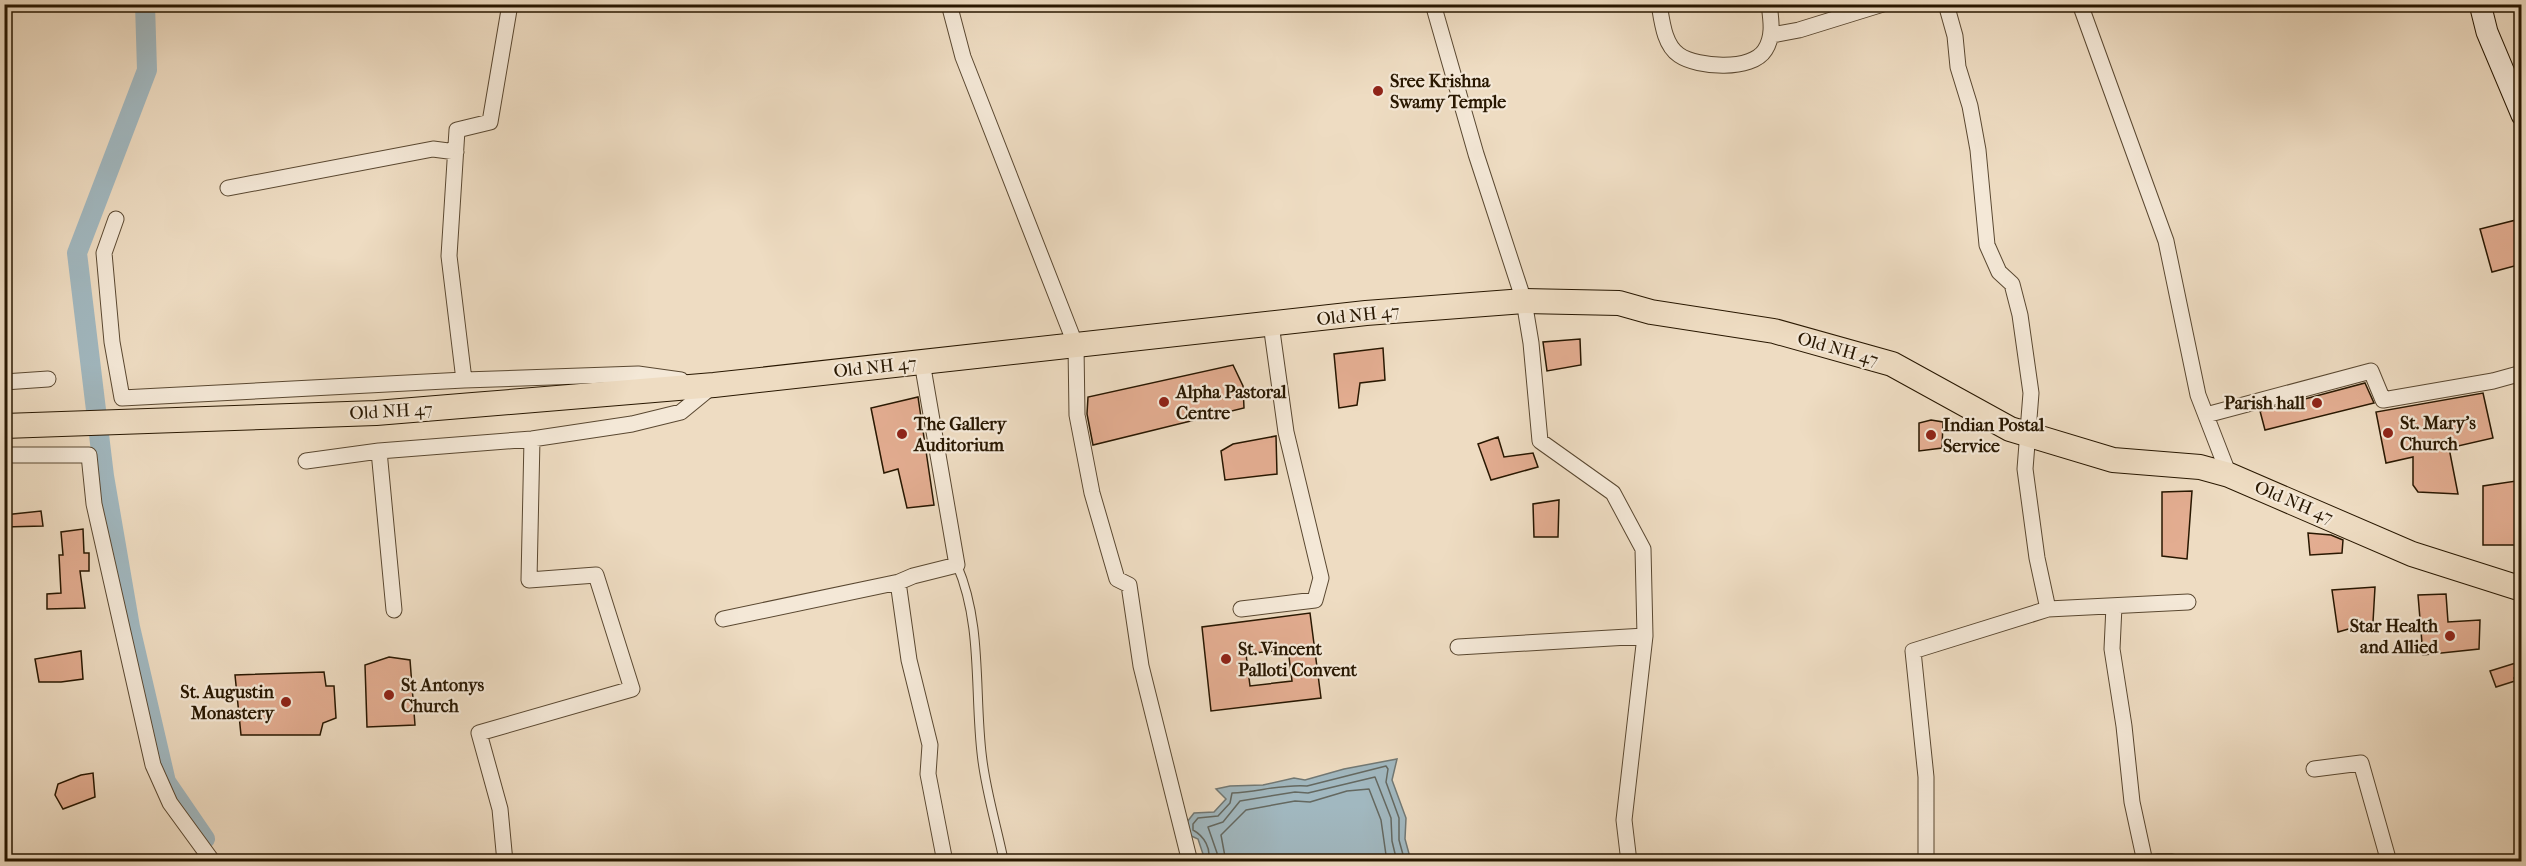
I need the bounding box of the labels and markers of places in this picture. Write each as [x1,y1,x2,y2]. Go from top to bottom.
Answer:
place label: Sree Krishna Swamy Temple [1390,71,1506,113]
marker: Sree Krishna Swamy Temple [1371,84,1385,98]
place label: Alpha Pastoral Centre [1175,382,1288,424]
place label: Parish hall [2224,393,2306,414]
marker: Alpha Pastoral Centre [1157,395,1171,409]
marker: Parish hall [2310,396,2324,410]
place label: St. Mary's Church [2400,413,2476,455]
place label: The Gallery Auditorium [913,414,1008,456]
place label: Indian Postal Service [1943,415,2045,457]
marker: St. Mary's Church [2381,426,2395,440]
marker: The Gallery Auditorium [895,427,909,441]
marker: Indian Postal Service [1924,428,1938,442]
place label: Star Health and Allied [2350,616,2439,658]
marker: Star Health and Allied [2443,629,2457,643]
place label: St. Vincent Palloti Convent [1238,639,1358,681]
marker: St. Vincent Palloti Convent [1219,652,1233,666]
place label: St Antonys Church [401,675,484,717]
place label: St. Augustin Monastery [180,682,275,724]
marker: St Antonys Church [382,688,396,702]
marker: St. Augustin Monastery [279,695,293,709]

